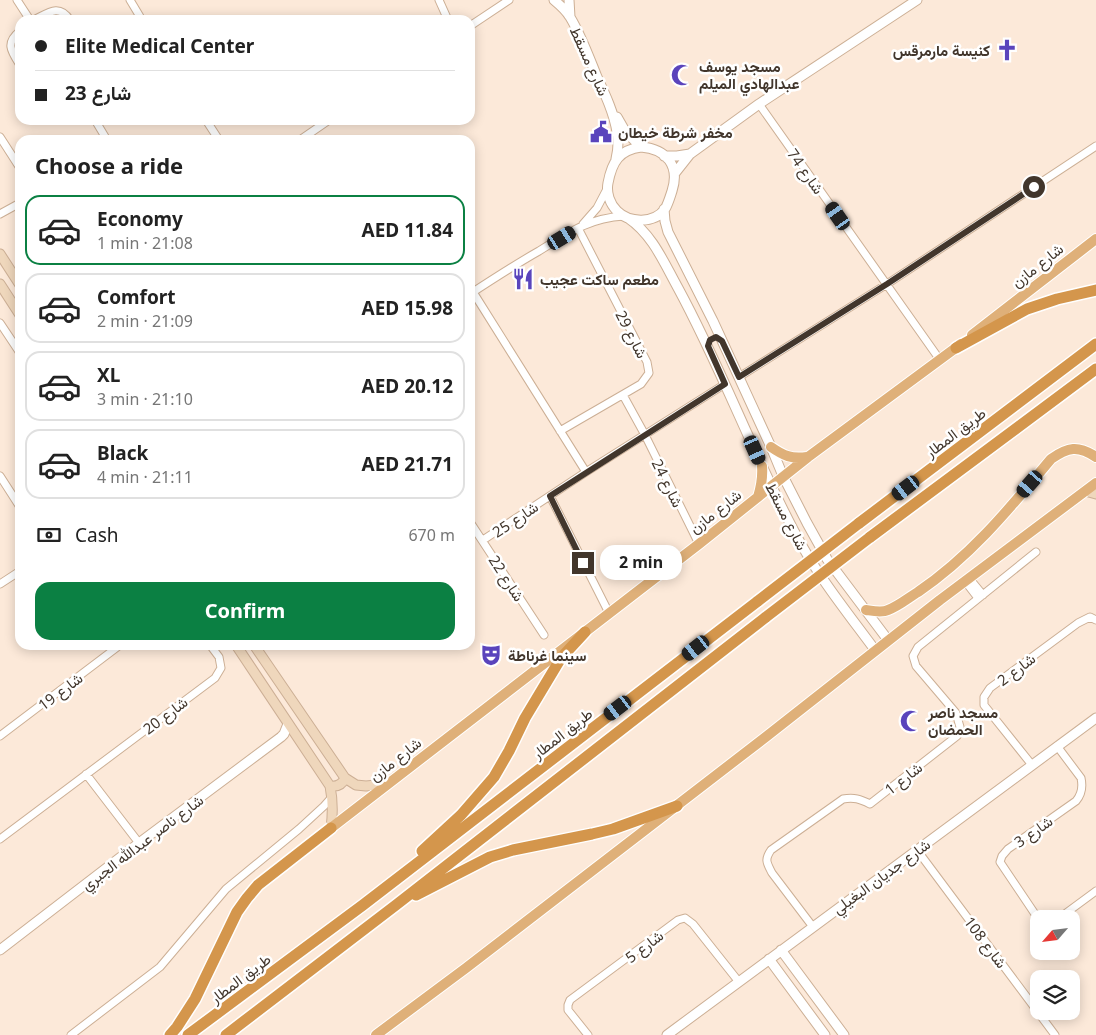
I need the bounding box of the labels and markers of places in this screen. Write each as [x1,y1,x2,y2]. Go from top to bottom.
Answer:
church icon: كنيسة مارمرقس [994,37,1020,63]
place label: كنيسة مارمرقس [893,40,990,60]
place label: مسجد يوسف عبدالهادي الميلم [699,56,799,97]
mosque icon: مسجد يوسف عبدالهادي الميلم [669,62,695,88]
public building icon: مخفر شرطة خيطان [588,119,614,145]
place label: مخفر شرطة خيطان [618,122,733,142]
restaurant icon: مطعم ساكت عجيب [510,266,536,292]
place label: مطعم ساكت عجيب [540,269,659,290]
theatre icon: سينما غرناطة [478,642,504,668]
place label: سينما غرناطة [508,645,586,665]
place label: مسجد ناصر الحمضان [927,702,998,739]
mosque icon: مسجد ناصر الحمضان [898,708,924,734]

